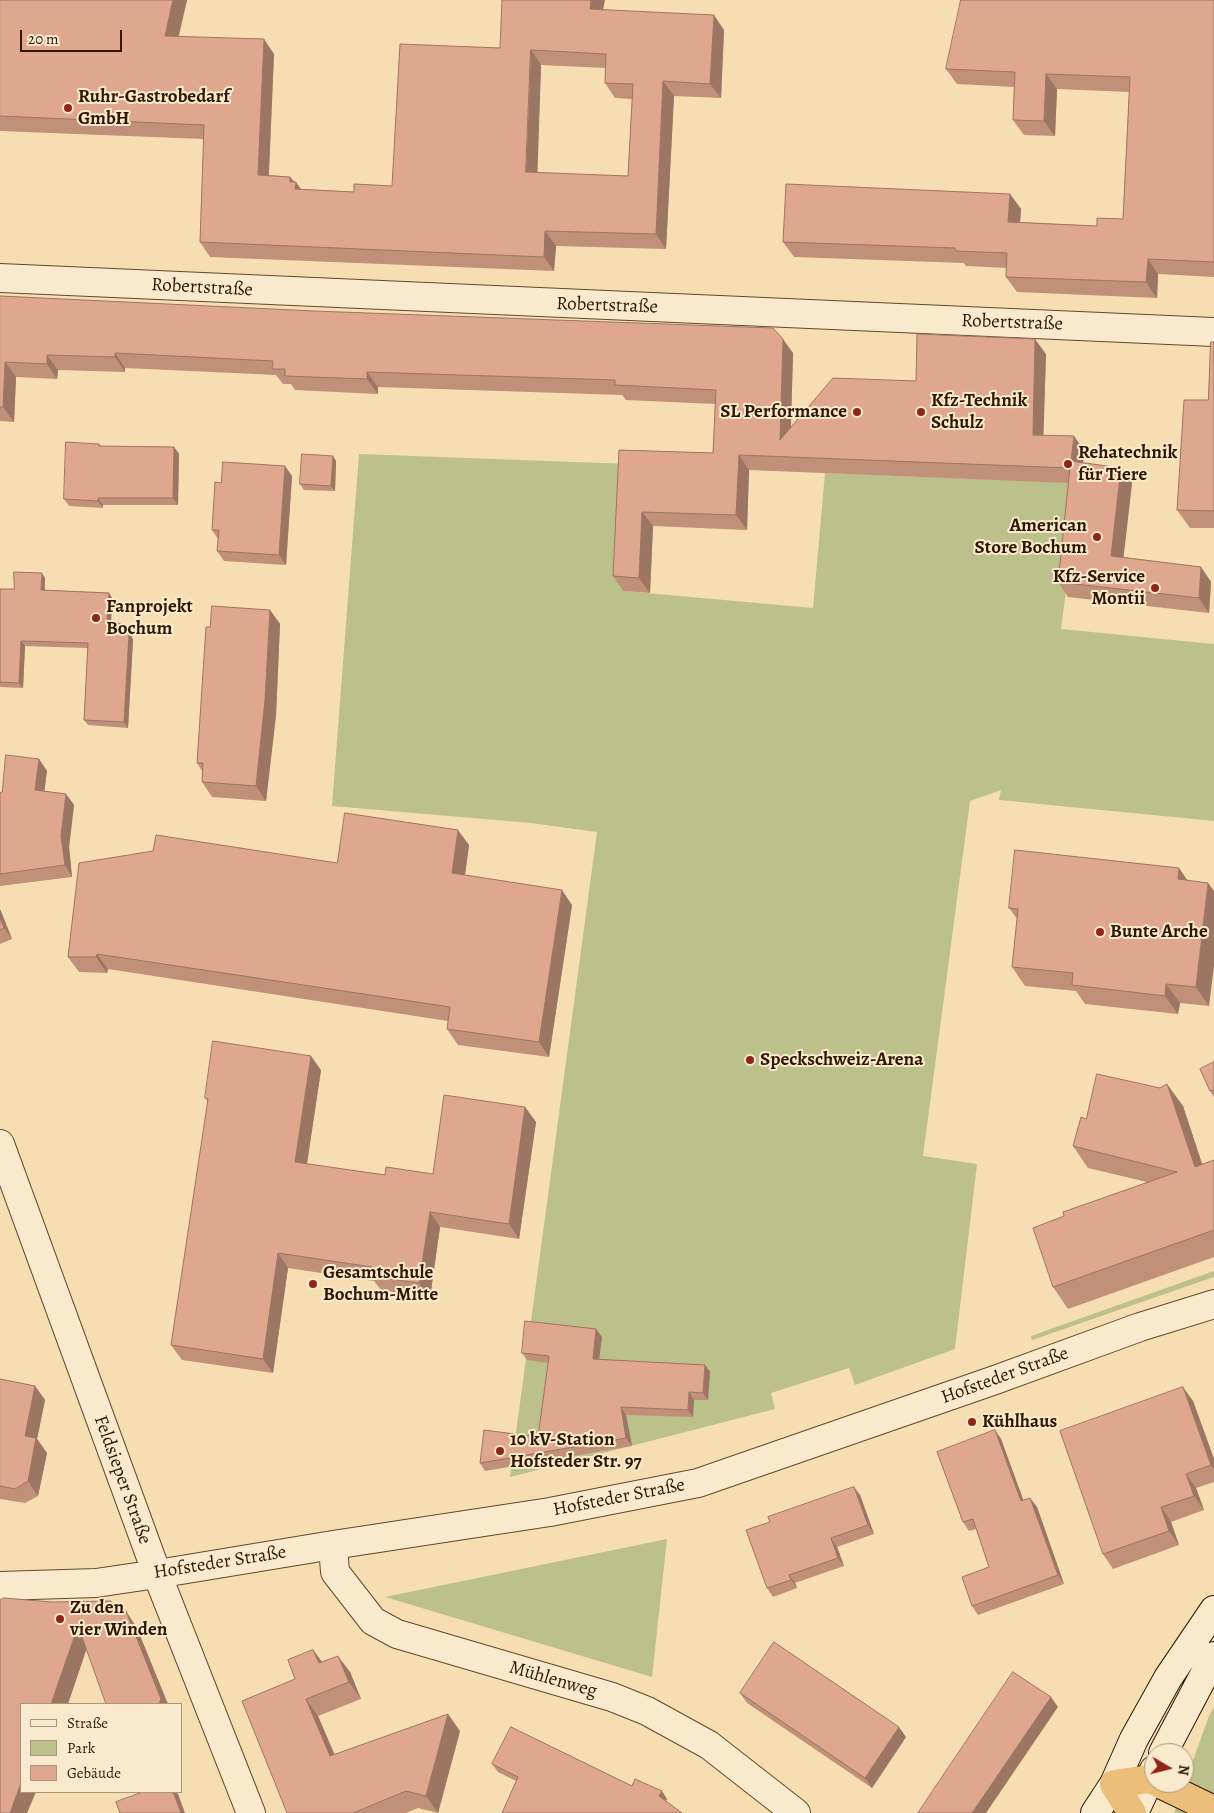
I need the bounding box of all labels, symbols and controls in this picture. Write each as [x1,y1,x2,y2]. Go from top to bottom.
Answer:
scale bar [22,20,125,52]
text: 20 m [28,29,59,49]
place label: Ruhr-Gastrobedarf GmbH [78,86,230,130]
marker: Ruhr-Gastrobedarf GmbH [62,102,74,114]
street label: Robertstraße [151,274,253,302]
street label: Robertstraße [556,293,658,319]
street label: Robertstraße [961,310,1063,336]
place label: Kfz-Technik Schulz [931,390,1027,434]
place label: SL Performance [720,401,847,423]
marker: SL Performance [851,406,863,418]
marker: Kfz-Technik Schulz [915,406,927,418]
place label: Rehatechnik für Tiere [1078,442,1177,486]
marker: Rehatechnik für Tiere [1062,458,1074,470]
place label: American Store Bochum [975,515,1087,559]
marker: American Store Bochum [1091,531,1103,543]
place label: Kfz-Service Montii [1053,566,1145,610]
marker: Kfz-Service Montii [1149,582,1161,594]
place label: Fanprojekt Bochum [106,596,193,640]
marker: Fanprojekt Bochum [90,612,102,624]
place label: Bunte Arche [1110,921,1208,943]
marker: Bunte Arche [1094,926,1106,938]
place label: Speckschweiz-Arena [760,1049,923,1071]
marker: Speckschweiz-Arena [744,1054,756,1066]
place label: Gesamtschule Bochum-Mitte [323,1262,438,1306]
marker: Gesamtschule Bochum-Mitte [307,1278,319,1290]
street label: Hofsteder Straße [938,1342,1072,1410]
place label: Kühlhaus [982,1411,1057,1433]
street label: Feldsieper Straße [88,1413,156,1547]
marker: Kühlhaus [966,1416,978,1428]
place label: 10 kV-Station Hofsteder Str. 97 [510,1429,642,1473]
marker: 10 kV-Station Hofsteder Str. 97 [494,1445,506,1457]
street label: Hofsteder Straße [551,1474,687,1522]
street label: Hofsteder Straße [152,1541,288,1585]
place label: Zu den vier Winden [70,1597,168,1641]
marker: Zu den vier Winden [54,1613,66,1625]
street label: Mühlenweg [506,1657,600,1703]
legend [20,1703,182,1793]
text: Straße [67,1713,108,1733]
text: Park [67,1738,95,1758]
north arrow [1144,1743,1194,1793]
text: Gebäude [67,1763,121,1783]
text: N [1173,1764,1193,1776]

